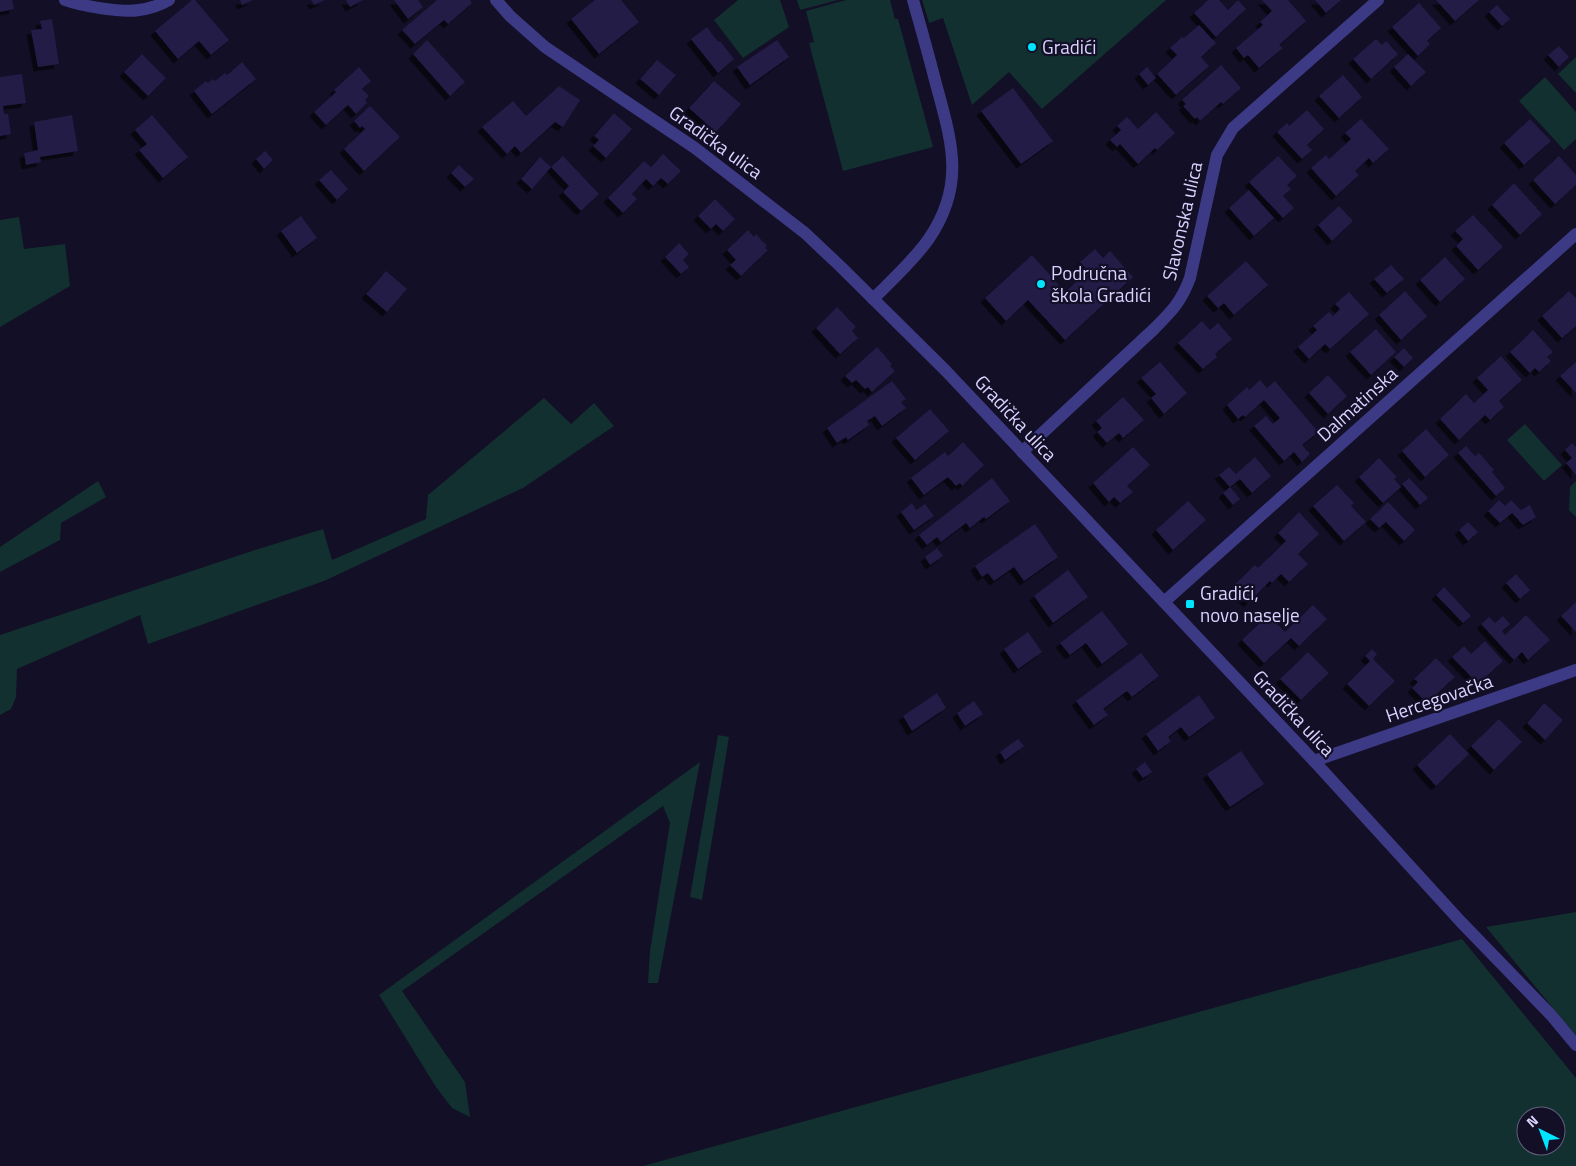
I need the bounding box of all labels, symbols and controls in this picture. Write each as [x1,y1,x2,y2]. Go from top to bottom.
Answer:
place label: Gradići [1042,32,1096,61]
marker: Gradići [1026,41,1038,53]
street label: Gradička ulica [663,98,769,186]
street label: Slavonska ulica [1154,158,1209,283]
place label: Područna škola Gradići [1051,258,1151,309]
marker: Područna škola Gradići [1035,278,1047,290]
street label: Dalmatinska [1310,359,1404,448]
street label: Gradička ulica [968,368,1065,468]
place label: Gradići, novo naselje [1200,578,1300,629]
marker: Gradići, novo naselje [1184,598,1196,610]
street label: Gradička ulica [1246,663,1343,763]
street label: Hercegovačka [1381,666,1497,729]
north arrow [1516,1106,1566,1156]
text: N [1521,1110,1543,1132]

